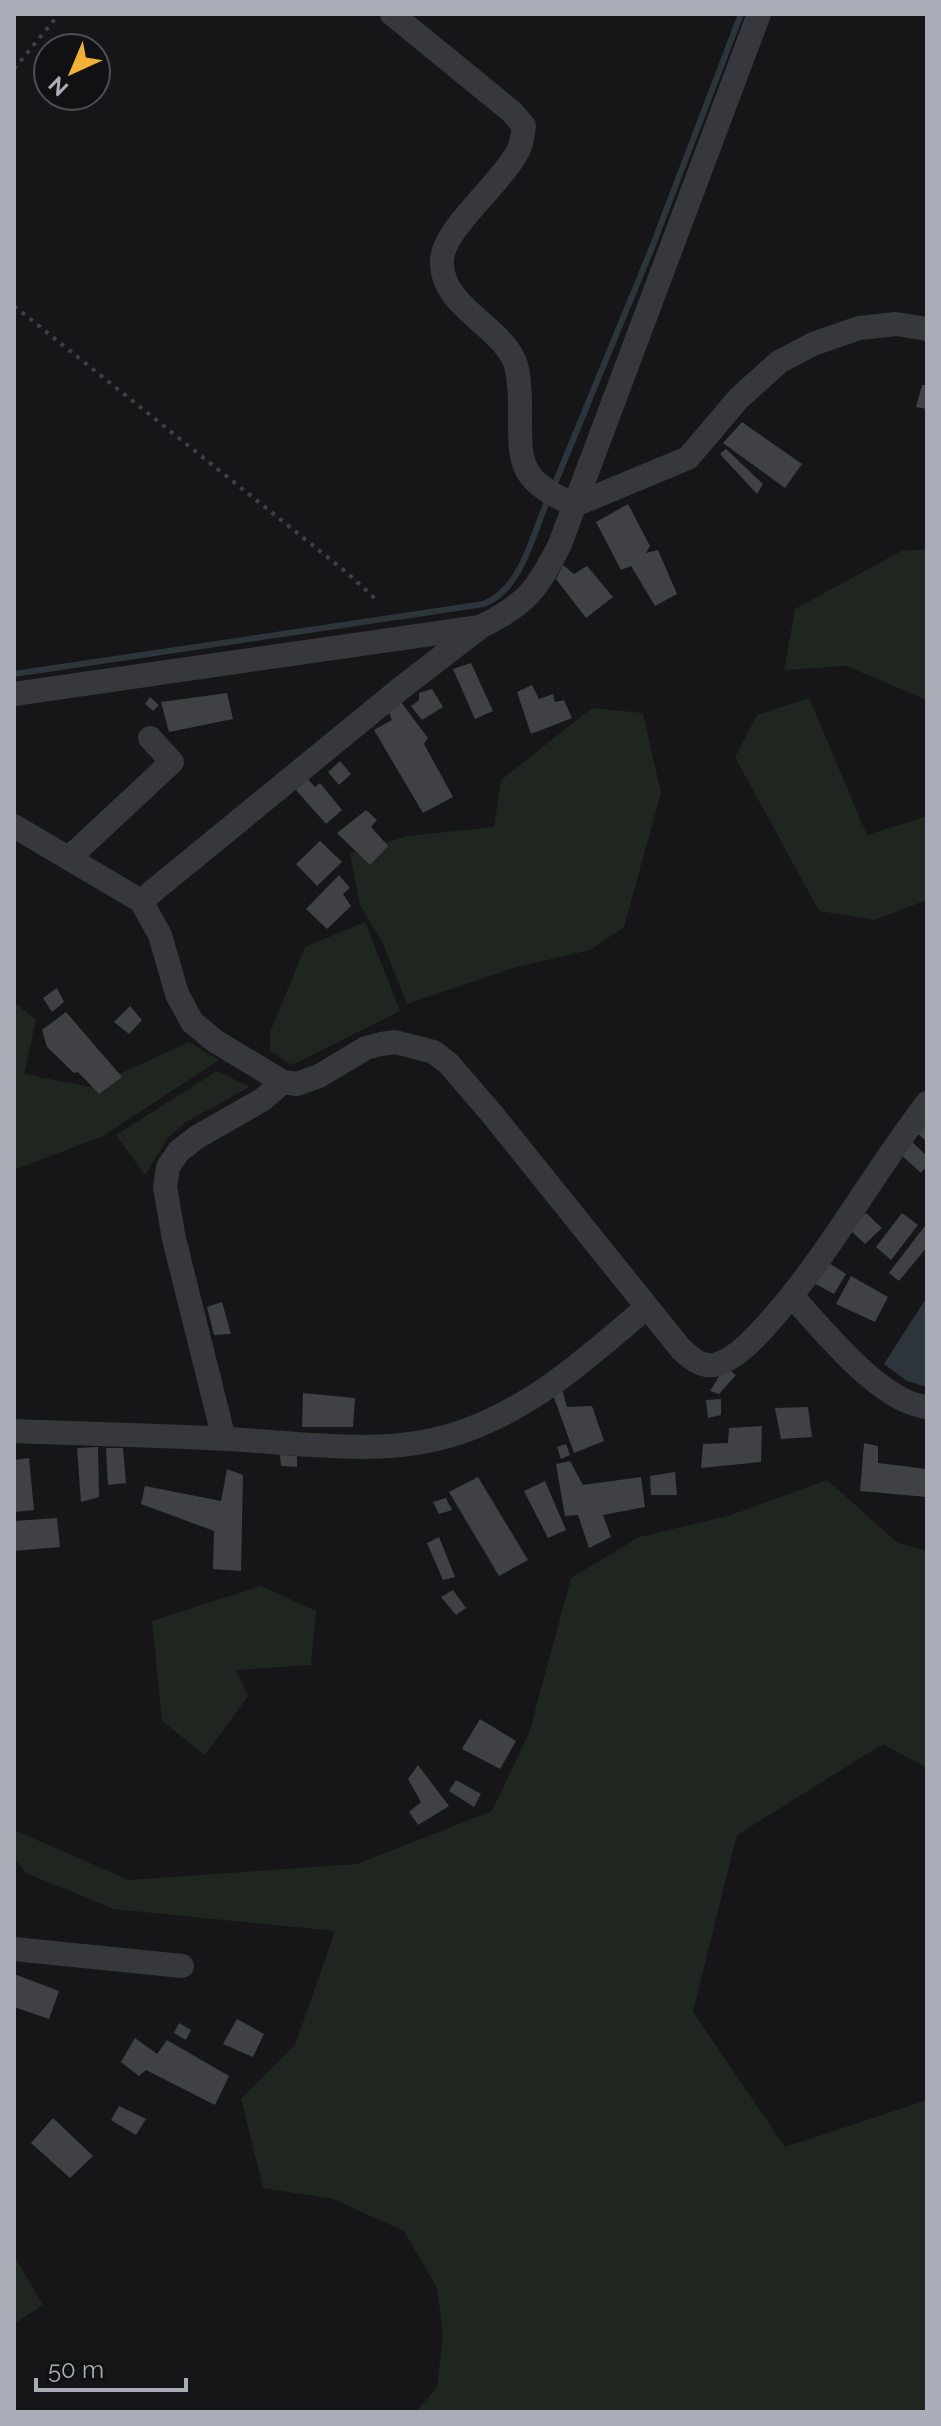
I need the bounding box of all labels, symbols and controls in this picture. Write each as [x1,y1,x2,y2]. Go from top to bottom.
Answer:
north arrow [32,32,112,112]
text: N [43,71,73,102]
scale bar [36,2342,186,2392]
text: 50 m [48,2355,104,2384]

